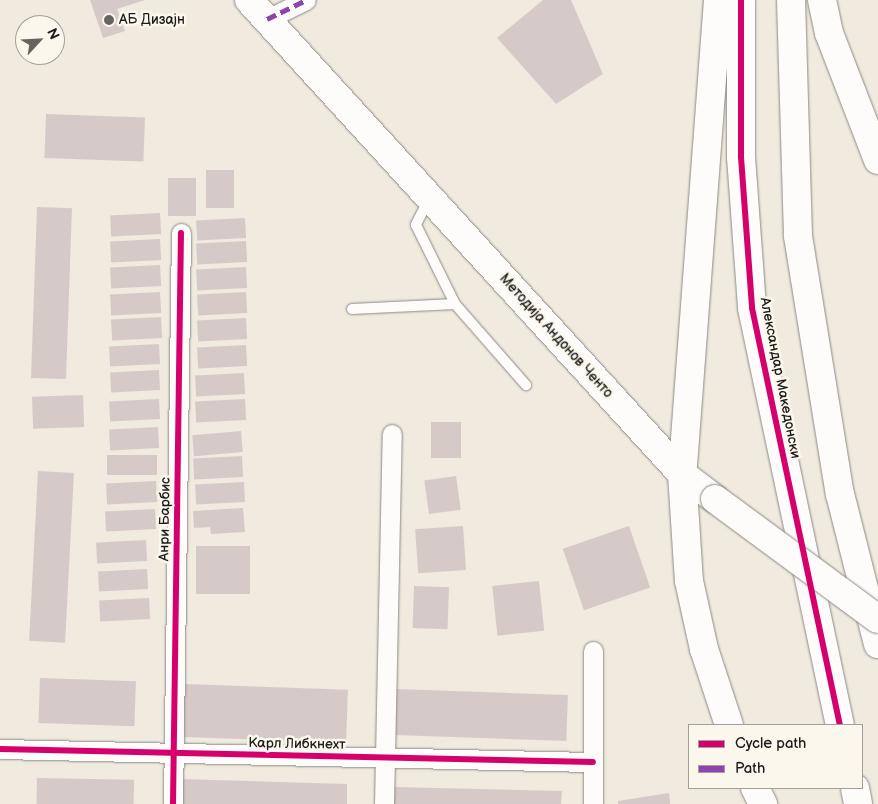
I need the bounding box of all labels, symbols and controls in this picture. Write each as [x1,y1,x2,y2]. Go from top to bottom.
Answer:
place label: АБ Дизајн [119,12,185,28]
marker: АБ Дизајн [103,14,115,26]
north arrow [15,15,65,65]
text: N [43,26,63,42]
street label: Методија Андонов Ченто [496,270,616,402]
street label: Александар Македонски [756,296,804,460]
street label: Анри Барбис [156,477,174,561]
legend [688,724,863,789]
text: Cycle path [735,734,806,753]
street label: Карл Либкнехт [248,735,346,753]
text: Path [735,759,765,778]

